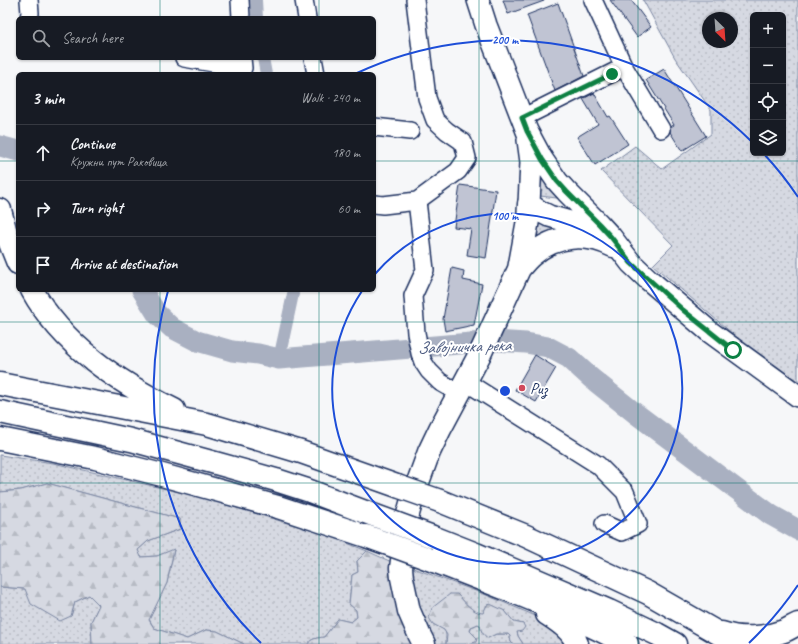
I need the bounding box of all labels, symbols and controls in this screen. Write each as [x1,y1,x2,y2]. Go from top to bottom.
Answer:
north arrow [702,12,738,48]
map controls [750,12,786,156]
button: + [750,12,786,48]
search box [16,16,376,60]
icon: search [30,27,52,49]
text: Search here [62,29,123,48]
text: 200 m [492,32,519,48]
button: − [750,48,786,84]
route end [603,65,621,83]
button: locate [750,84,786,120]
text: 3 min [32,88,65,109]
text: Walk · 240 m [301,90,360,106]
button: layers [750,120,786,156]
text: Continue [70,135,115,154]
icon: ahead [32,142,54,164]
text: 180 m [332,145,360,161]
text: Кружни пут Раковица [70,154,167,170]
icon: right [32,198,54,220]
text: Turn right [70,199,123,218]
text: 60 m [338,201,360,217]
text: 100 m [492,208,519,224]
icon: arrive [32,254,54,276]
text: Arrive at destination [70,255,177,274]
water label: Завојничка река [417,334,513,359]
route start [724,341,742,359]
place label: Риз [530,379,549,399]
marker: Риз [517,383,527,393]
centre of rings [498,384,512,398]

